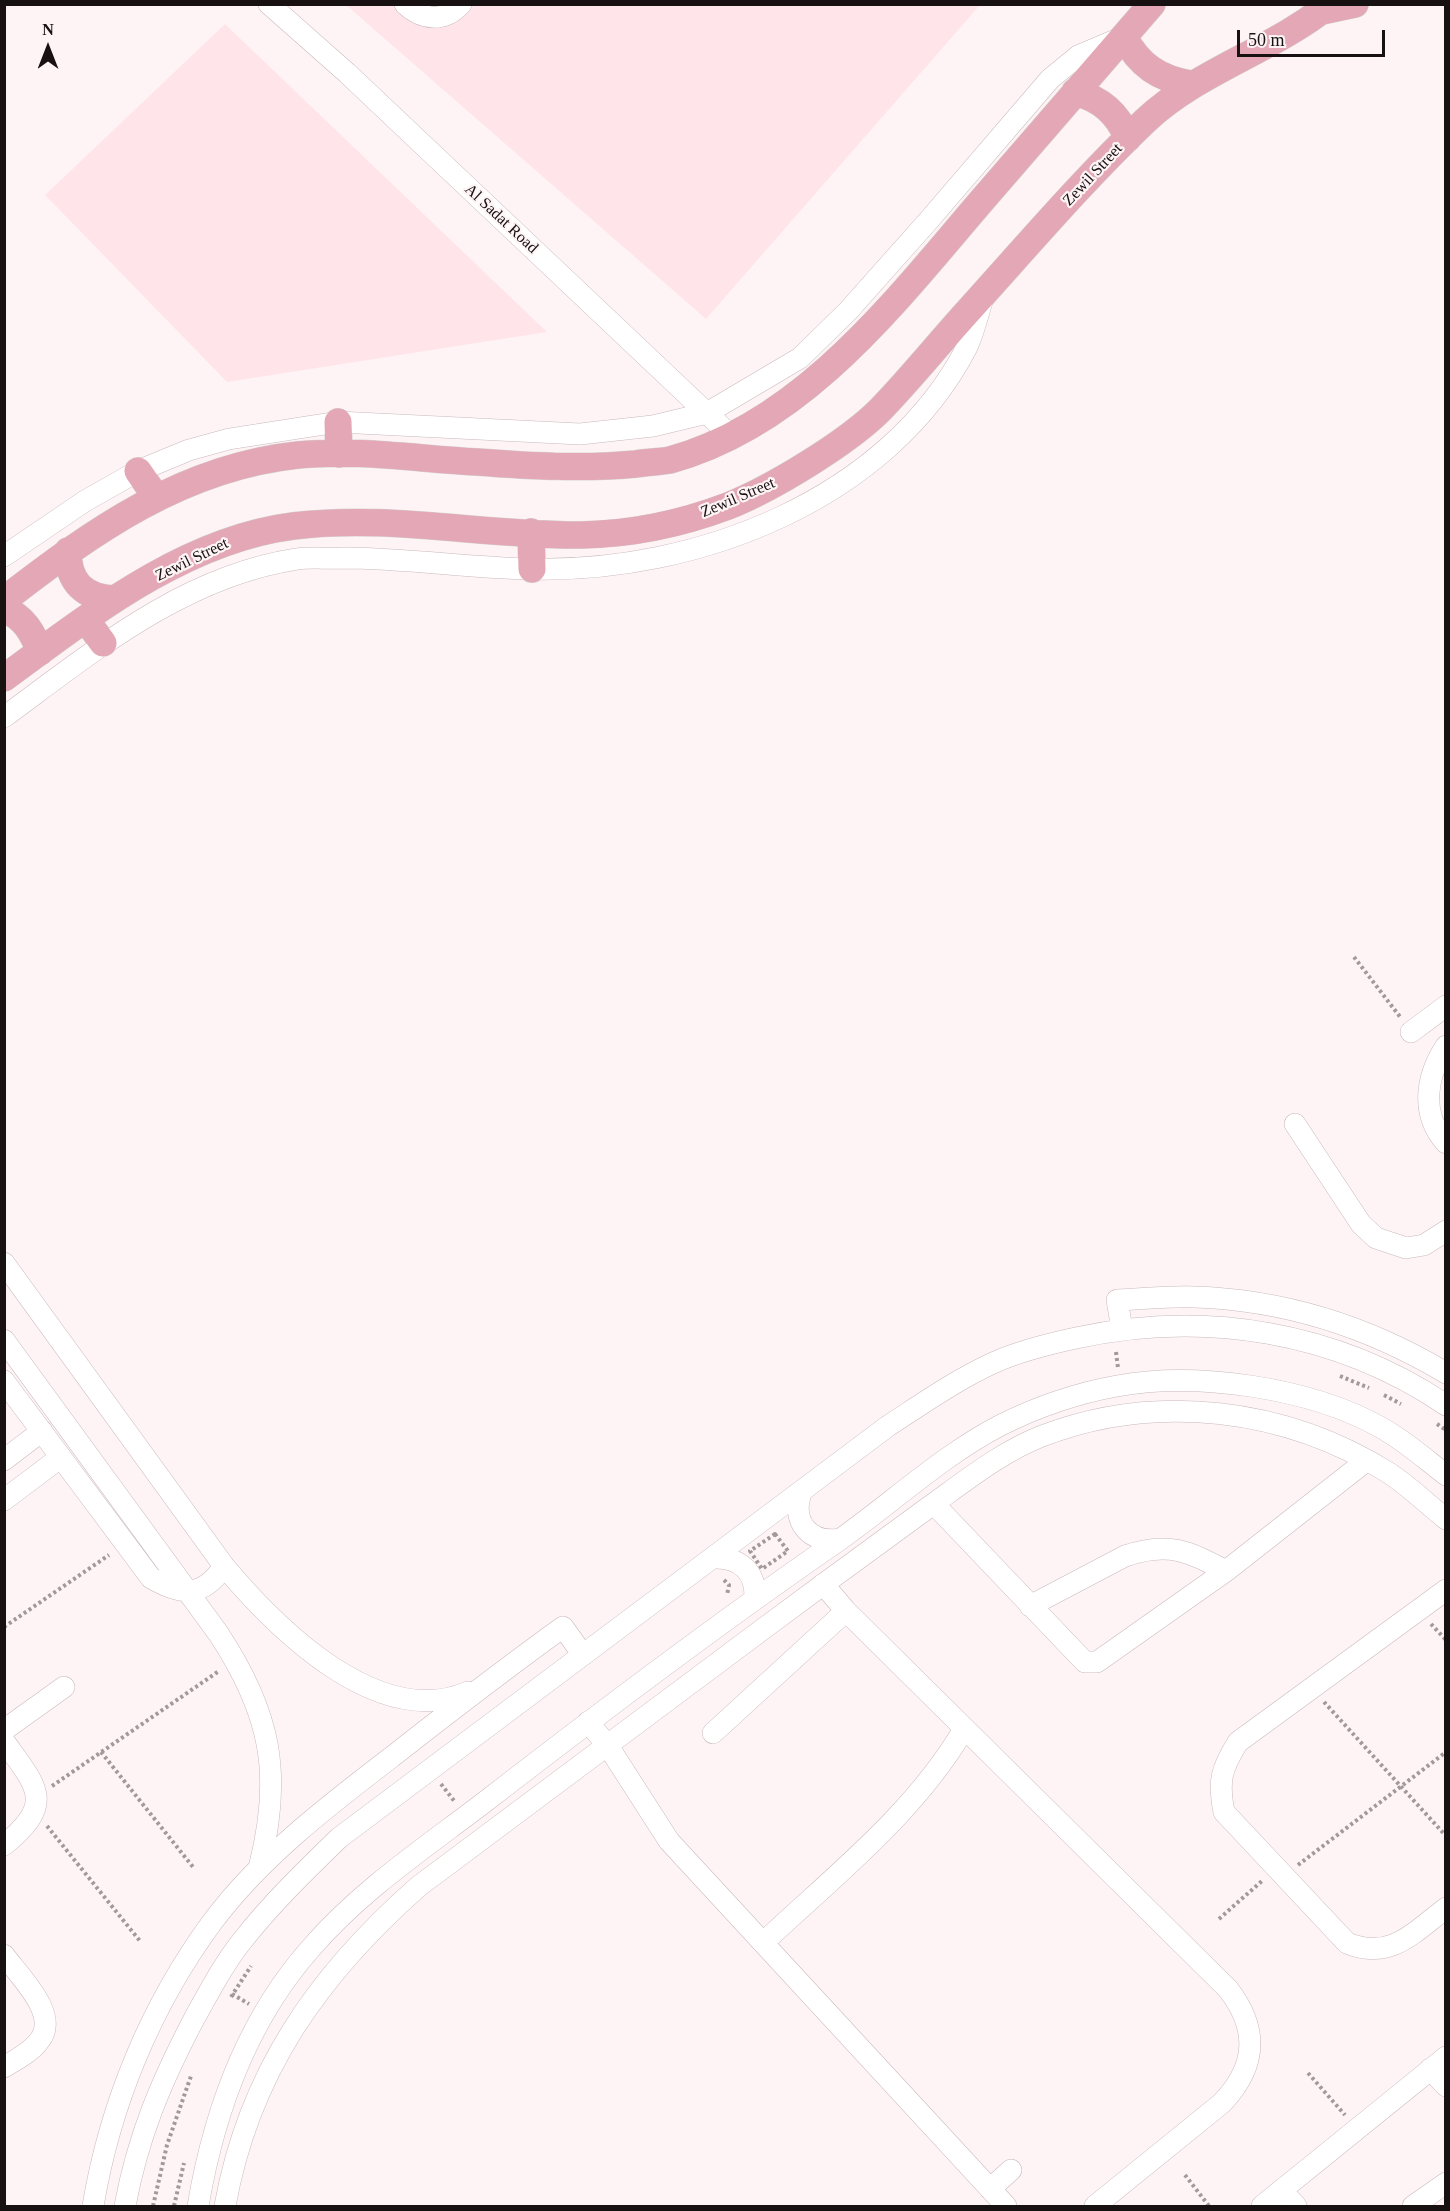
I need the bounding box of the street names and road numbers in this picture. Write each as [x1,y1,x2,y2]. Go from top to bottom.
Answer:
street label: Zewil Street [1059,140,1127,210]
street label: Al Sadat Road [460,180,542,258]
street label: Zewil Street [698,474,778,522]
street label: Zewil Street [152,534,232,586]

